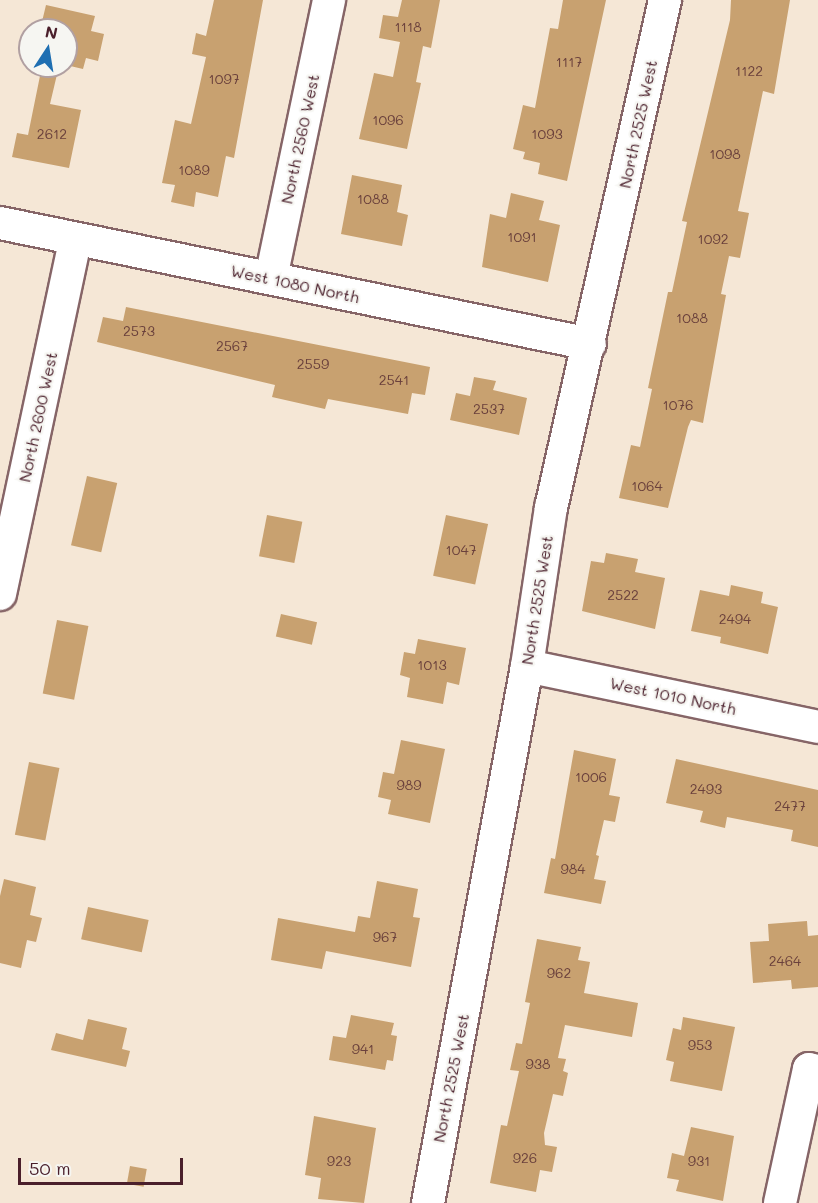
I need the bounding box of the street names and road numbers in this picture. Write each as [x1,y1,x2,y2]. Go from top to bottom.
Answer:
street label: North 2525 West [615,58,661,190]
street label: North 2560 West [277,72,323,206]
street label: West 1080 North [229,261,361,307]
street label: North 2600 West [15,350,61,484]
street label: North 2525 West [517,534,557,666]
street label: West 1010 North [608,673,738,719]
street label: North 2525 West [429,1012,473,1144]

